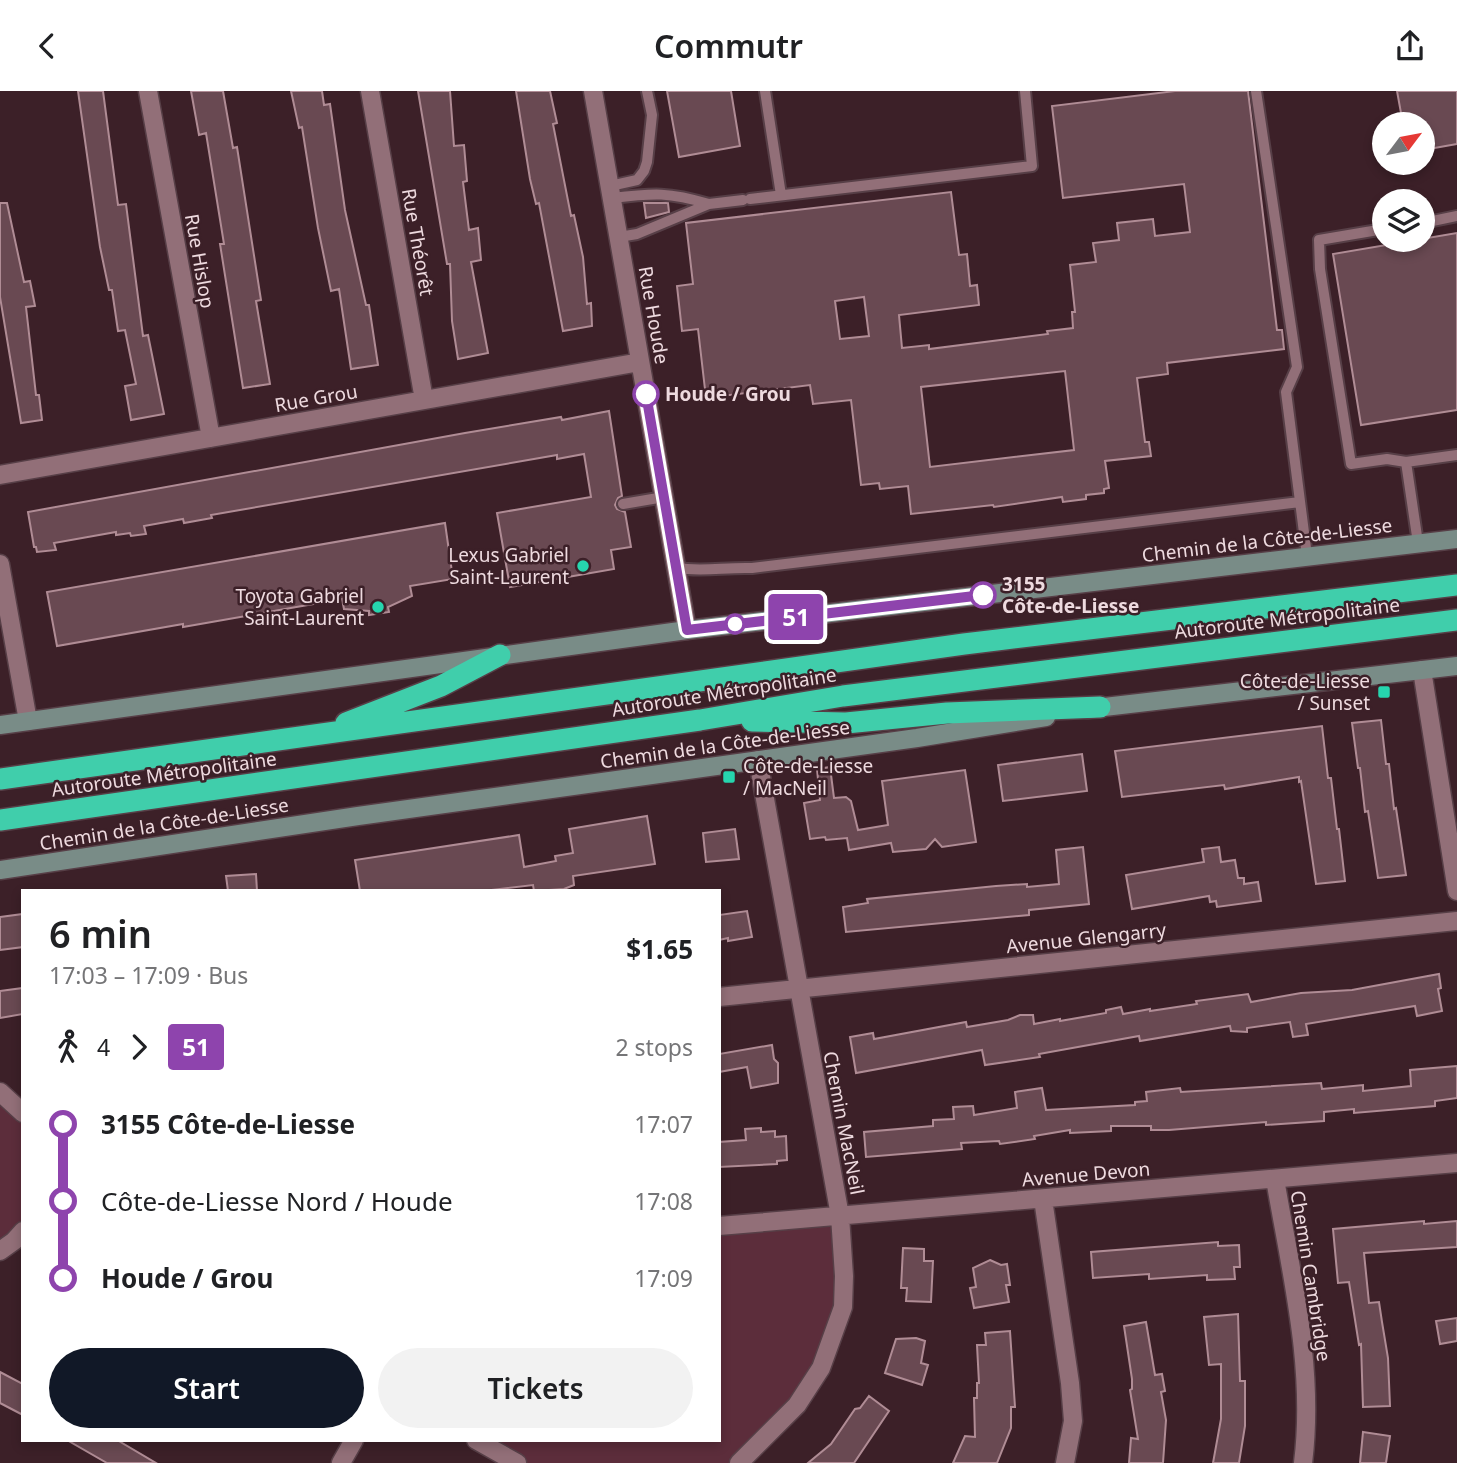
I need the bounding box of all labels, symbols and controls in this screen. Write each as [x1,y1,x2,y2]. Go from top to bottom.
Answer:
text: Commutr [654,24,803,67]
icon: back [28,27,66,65]
icon: share [1391,27,1429,65]
north arrow [1372,112,1435,175]
map controls [1372,112,1435,252]
street label: Rue Théorêt [396,186,440,298]
button: layers [1372,189,1435,252]
street label: Rue Hislop [179,212,221,310]
street label: Rue Houde [633,264,675,366]
street label: Rue Grou [272,378,360,418]
marker: Houde / Grou [633,381,659,407]
place label: Houde / Grou [665,381,791,407]
street label: Chemin de la Côte-de-Liesse [1140,512,1394,568]
place label: Lexus Gabriel Saint-Laurent [448,542,569,590]
marker: Lexus Gabriel Saint-Laurent [575,558,591,574]
place label: 3155 Côte-de-Liesse [1002,571,1139,619]
marker: 3155 Côte-de-Liesse [970,582,996,608]
place label: Toyota Gabriel Saint-Laurent [235,583,364,631]
street label: Autoroute Métropolitaine [1173,591,1401,645]
line badge: 51 [764,594,828,640]
marker: Toyota Gabriel Saint-Laurent [370,599,386,615]
text: 51 [782,600,810,633]
unlabelled marker [725,614,745,634]
street label: Autoroute Métropolitaine [610,661,838,723]
place label: Côte-de-Liesse / Sunset [1240,668,1370,716]
marker: Côte-de-Liesse / Sunset [1376,684,1392,700]
street label: Chemin de la Côte-de-Liesse [598,714,852,774]
street label: Autoroute Métropolitaine [50,745,278,803]
place label: Côte-de-Liesse / MacNeil [743,753,873,801]
marker: Côte-de-Liesse / MacNeil [721,769,737,785]
street label: Chemin de la Côte-de-Liesse [38,791,290,857]
text: 6 min [49,907,152,959]
street label: Avenue Glengarry [1005,917,1168,959]
text: $1.65 [626,931,693,967]
text: 17:03 – 17:09 · Bus [49,959,248,991]
icon: walk [49,1028,87,1066]
icon: forward [120,1028,158,1066]
text: 51 [182,1030,210,1063]
text: 4 [97,1031,110,1063]
text: 2 stops [615,1031,693,1063]
street label: Chemin MacNeil [817,1049,871,1197]
text: 3155 Côte-de-Liesse [101,1106,355,1142]
text: 17:07 [634,1108,693,1140]
street label: Avenue Devon [1021,1155,1151,1193]
text: Côte-de-Liesse Nord / Houde [101,1183,453,1219]
text: 17:08 [634,1185,693,1217]
street label: Chemin Cambridge [1285,1189,1337,1363]
text: Houde / Grou [101,1260,273,1296]
text: 17:09 [634,1262,693,1294]
button: Start [49,1348,364,1428]
button: Tickets [378,1348,693,1428]

